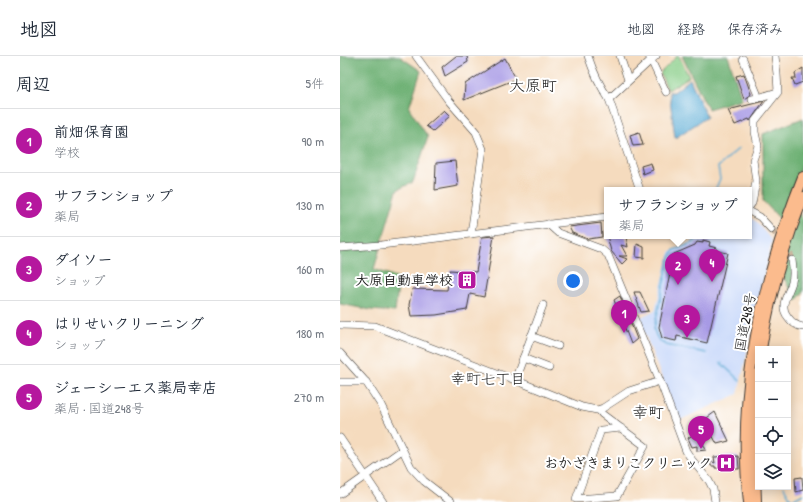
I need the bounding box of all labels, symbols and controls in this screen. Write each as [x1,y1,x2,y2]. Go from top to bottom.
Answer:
text: 地図 [20,16,58,42]
text: 地図 [627,19,655,38]
text: 経路 [677,19,705,38]
text: 保存済み [727,19,783,38]
text: 周辺 [16,72,50,95]
text: 5件 [306,74,324,92]
district label: 大原町 [509,74,557,96]
text: 前畑保育園 [54,121,129,142]
text: 1 [27,132,31,150]
text: 90 m [302,132,324,150]
text: 学校 [54,143,80,161]
text: サフランショップ [54,185,173,206]
popup [604,187,752,239]
text: サフランショップ [619,194,737,215]
text: 2 [26,196,32,214]
text: 130 m [296,196,324,214]
text: 薬局 [54,207,80,225]
text: 薬局 [619,216,645,234]
text: ダイソー [54,249,113,270]
pin: 4 [699,249,725,282]
pin: 2 [665,252,691,285]
text: 3 [26,260,32,278]
text: 160 m [296,260,324,278]
building icon: 大原自動車学校 [456,269,478,291]
place label: 大原自動車学校 [355,270,453,289]
text: ショップ [54,271,105,289]
your location [563,271,583,291]
street label: 国道248号 [729,291,760,353]
pin: 1 [611,300,637,333]
pin: 3 [674,305,700,338]
text: はりせいクリーニング [54,313,204,334]
text: 4 [27,324,31,342]
text: 180 m [296,324,324,342]
text: ショップ [54,335,105,353]
map controls [755,346,791,490]
button: + [755,346,791,382]
district label: 幸町七丁目 [450,368,526,389]
text: ジェーシーエス薬局幸店 [54,377,217,398]
button: − [755,382,791,418]
text: 5 [26,388,32,406]
text: 270 m [294,388,324,406]
text: 薬局 · 国道248号 [54,399,144,417]
district label: 幸町 [632,401,664,423]
pin: 5 [688,416,714,449]
button: locate [755,418,791,454]
hospital icon: おかざきまりこクリニック [715,452,737,474]
place label: おかざきまりこクリニック [544,453,712,472]
button: layers [755,454,791,490]

